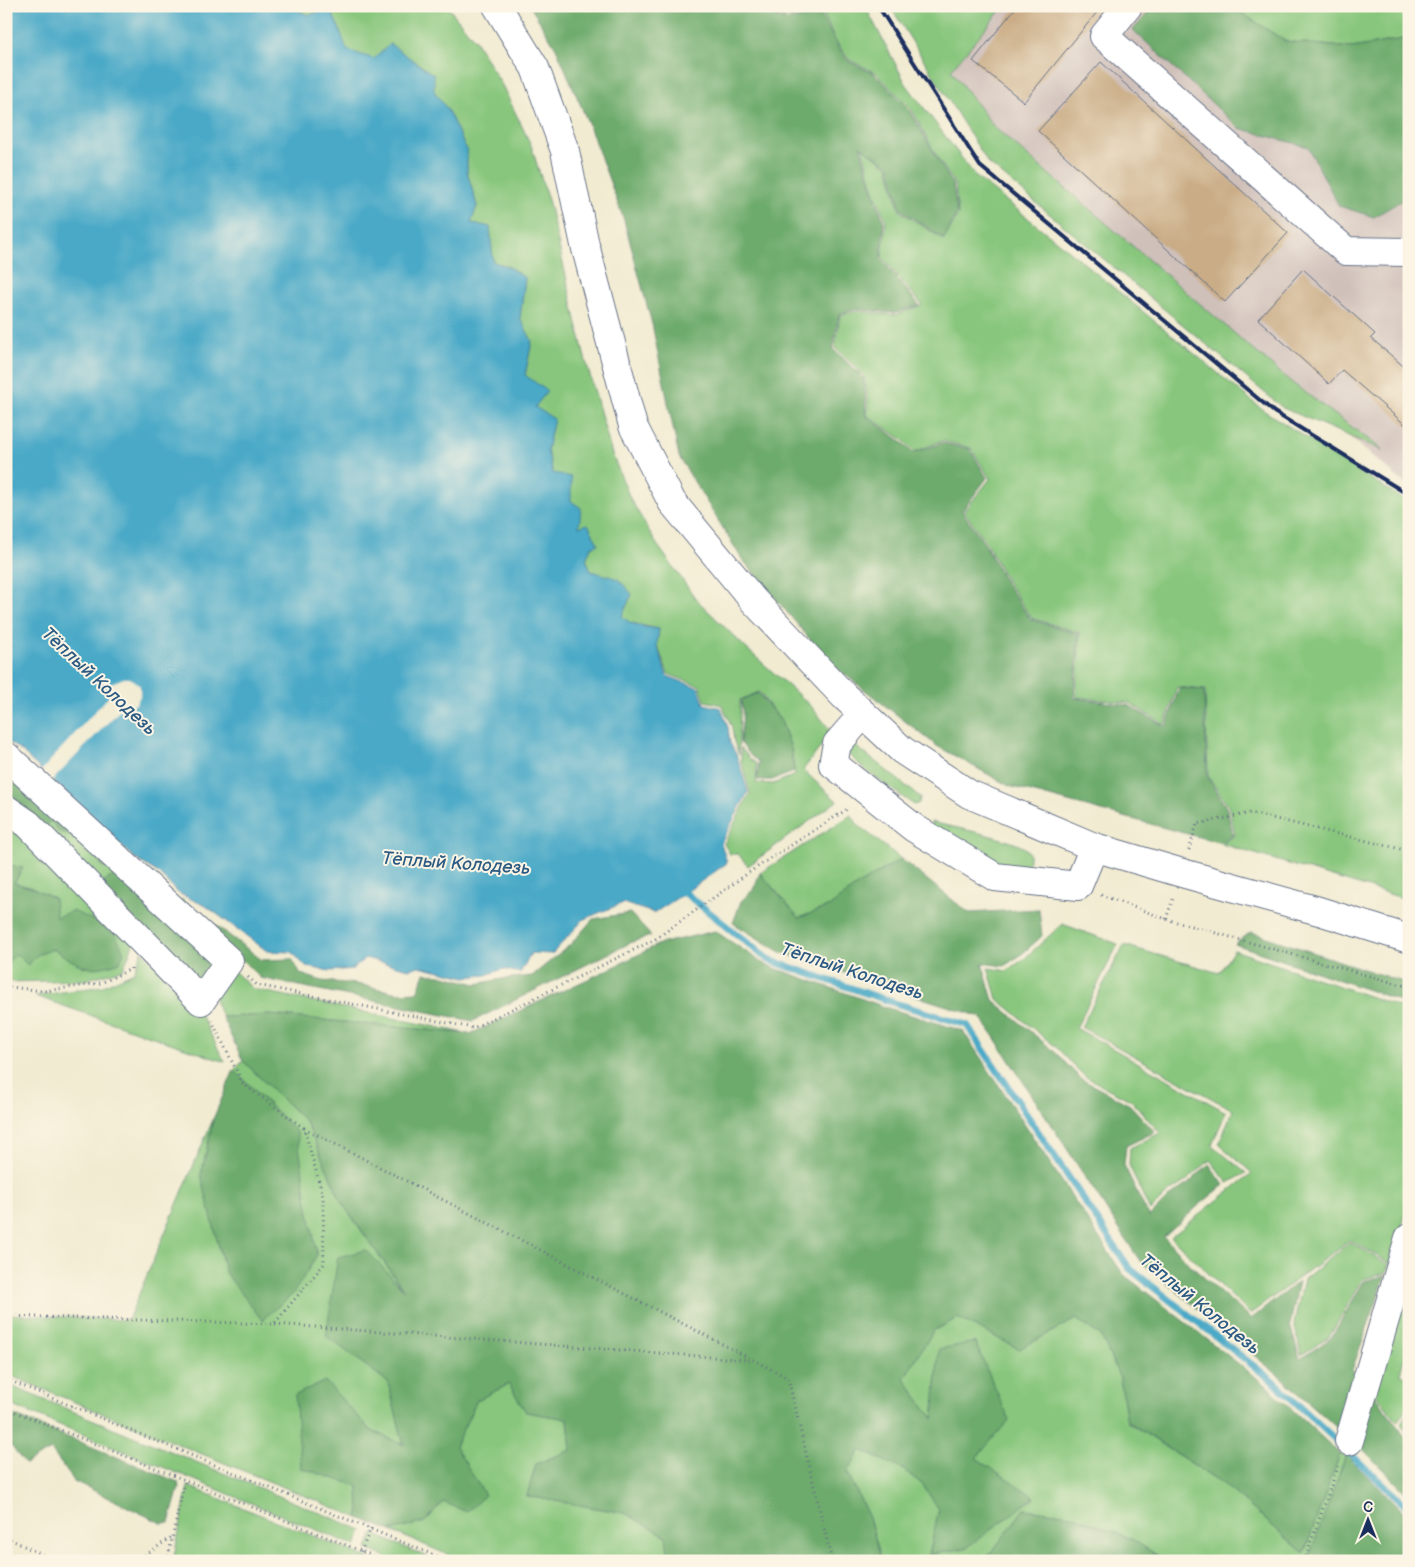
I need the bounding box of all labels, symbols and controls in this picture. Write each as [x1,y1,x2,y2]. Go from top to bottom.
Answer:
water label: Тёплый Колодезь [37,623,160,740]
water label: Тёплый Колодезь [381,848,531,879]
water label: Тёплый Колодезь [778,939,926,1004]
water label: Тёплый Колодезь [1135,1250,1264,1359]
north arrow [1342,1494,1392,1544]
text: С [1363,1499,1373,1516]

